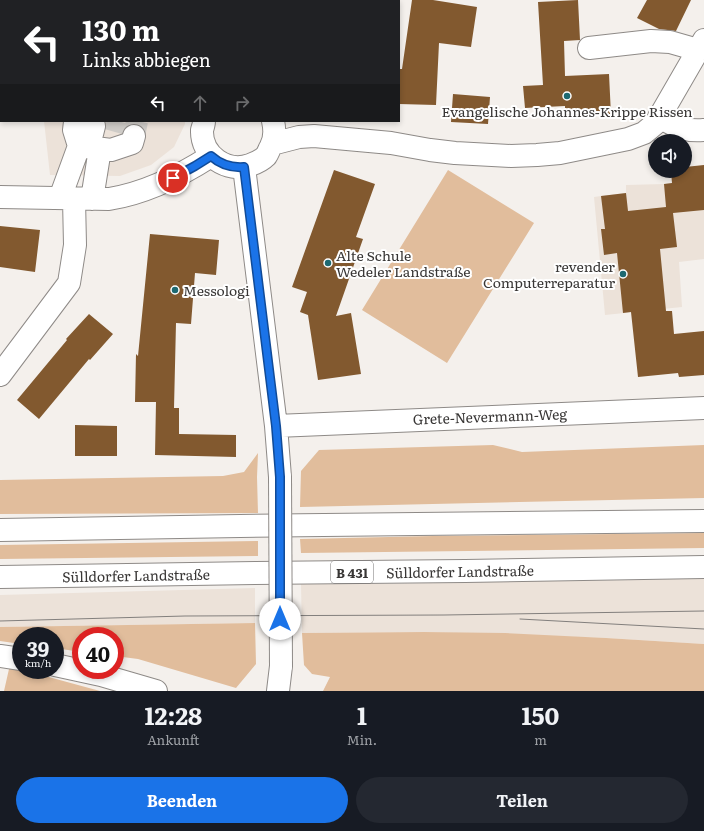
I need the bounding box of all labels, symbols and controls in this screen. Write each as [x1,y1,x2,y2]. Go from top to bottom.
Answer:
text: 130 m [82,8,160,50]
icon: left [16,16,68,68]
text: Links abbiegen [82,46,211,73]
marker: Evangelische Johannes-Krippe Rissen [562,91,572,101]
icon: left [147,92,169,114]
icon: ahead [189,92,211,114]
icon: right [231,92,253,114]
place label: Evangelische Johannes-Krippe Rissen [441,101,693,121]
map controls [648,134,692,178]
button: sound [648,134,692,178]
pin [156,161,190,195]
icon: arrive [162,167,184,189]
place label: Alte Schule Wedeler Landstraße [336,245,470,281]
place label: revender Computerreparatur [483,256,615,292]
marker: Alte Schule Wedeler Landstraße [323,258,333,268]
marker: revender Computerreparatur [618,269,628,279]
place label: Messologi [183,280,250,300]
marker: Messologi [170,285,180,295]
street label: Grete-Nevermann-Weg [412,403,568,429]
street label: Sülldorfer Landstraße [386,560,534,582]
road number: B 431 [331,561,373,583]
street label: Sülldorfer Landstraße [62,564,210,586]
position arrow [259,598,301,640]
speed limit sign: 40 [72,627,124,679]
text: 39 [27,633,49,663]
text: km/h [25,655,51,670]
text: 12:28 [145,697,202,732]
text: 1 [357,697,367,732]
text: 150 [522,697,559,732]
text: Ankunft [147,730,199,749]
text: Min. [347,730,377,749]
text: m [534,730,547,749]
button: Beenden [16,777,348,823]
button: Teilen [356,777,688,823]

